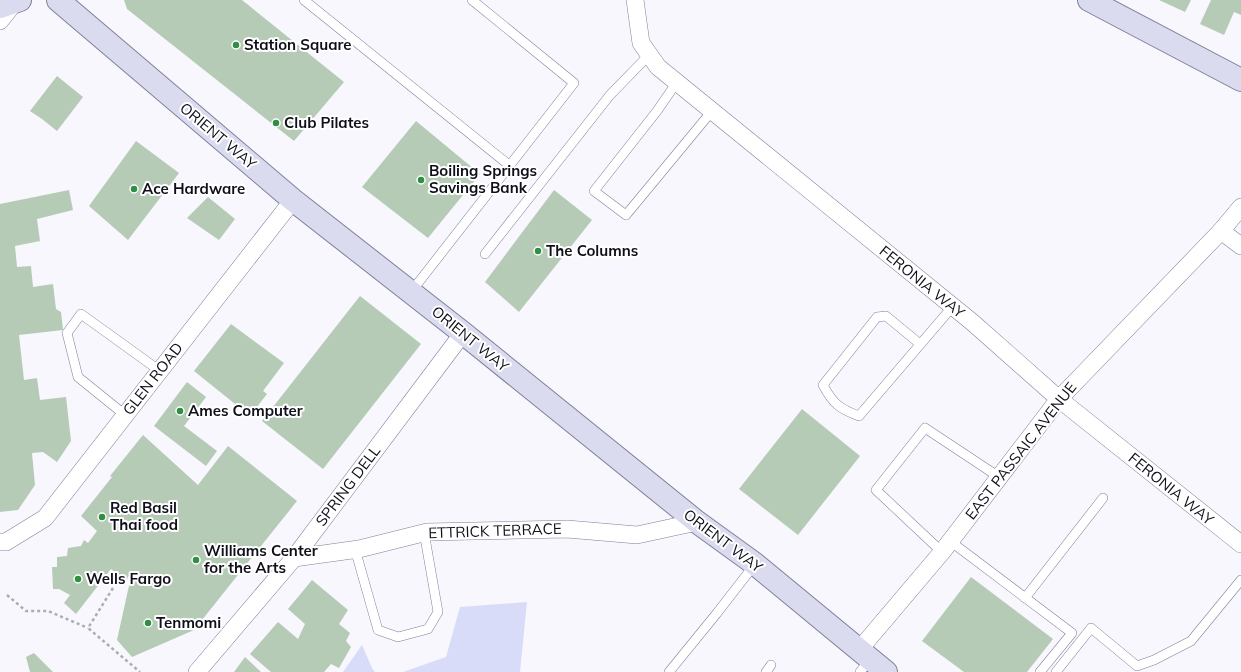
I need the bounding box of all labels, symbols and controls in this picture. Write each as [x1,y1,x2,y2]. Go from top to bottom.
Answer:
place label: Station Square [244,35,351,54]
marker: Station Square [231,40,241,50]
street label: ORIENT WAY [176,98,261,174]
place label: Club Pilates [284,113,369,132]
marker: Club Pilates [271,118,281,128]
place label: Boiling Springs Savings Bank [429,161,537,197]
marker: Boiling Springs Savings Bank [416,175,426,185]
place label: Ace Hardware [142,179,245,198]
marker: Ace Hardware [129,184,139,194]
place label: The Columns [546,241,638,260]
street label: FERONIA WAY [876,241,969,322]
marker: The Columns [533,246,543,256]
street label: ORIENT WAY [428,302,513,376]
street label: GLEN ROAD [118,339,187,419]
street label: EAST PASSAIC AVENUE [961,378,1080,523]
place label: Ames Computer [188,401,303,420]
marker: Ames Computer [175,406,185,416]
street label: SPRING DELL [311,442,384,530]
street label: FERONIA WAY [1125,448,1218,529]
place label: Red Basil Thai food [110,498,178,534]
street label: ORIENT WAY [680,505,767,577]
marker: Red Basil Thai food [97,512,107,522]
street label: ETTRICK TERRACE [428,519,562,542]
place label: Williams Center for the Arts [204,541,318,577]
marker: Williams Center for the Arts [191,555,201,565]
place label: Wells Fargo [86,569,171,588]
marker: Wells Fargo [73,574,83,584]
place label: Tenmomi [156,613,221,632]
marker: Tenmomi [143,618,153,628]

